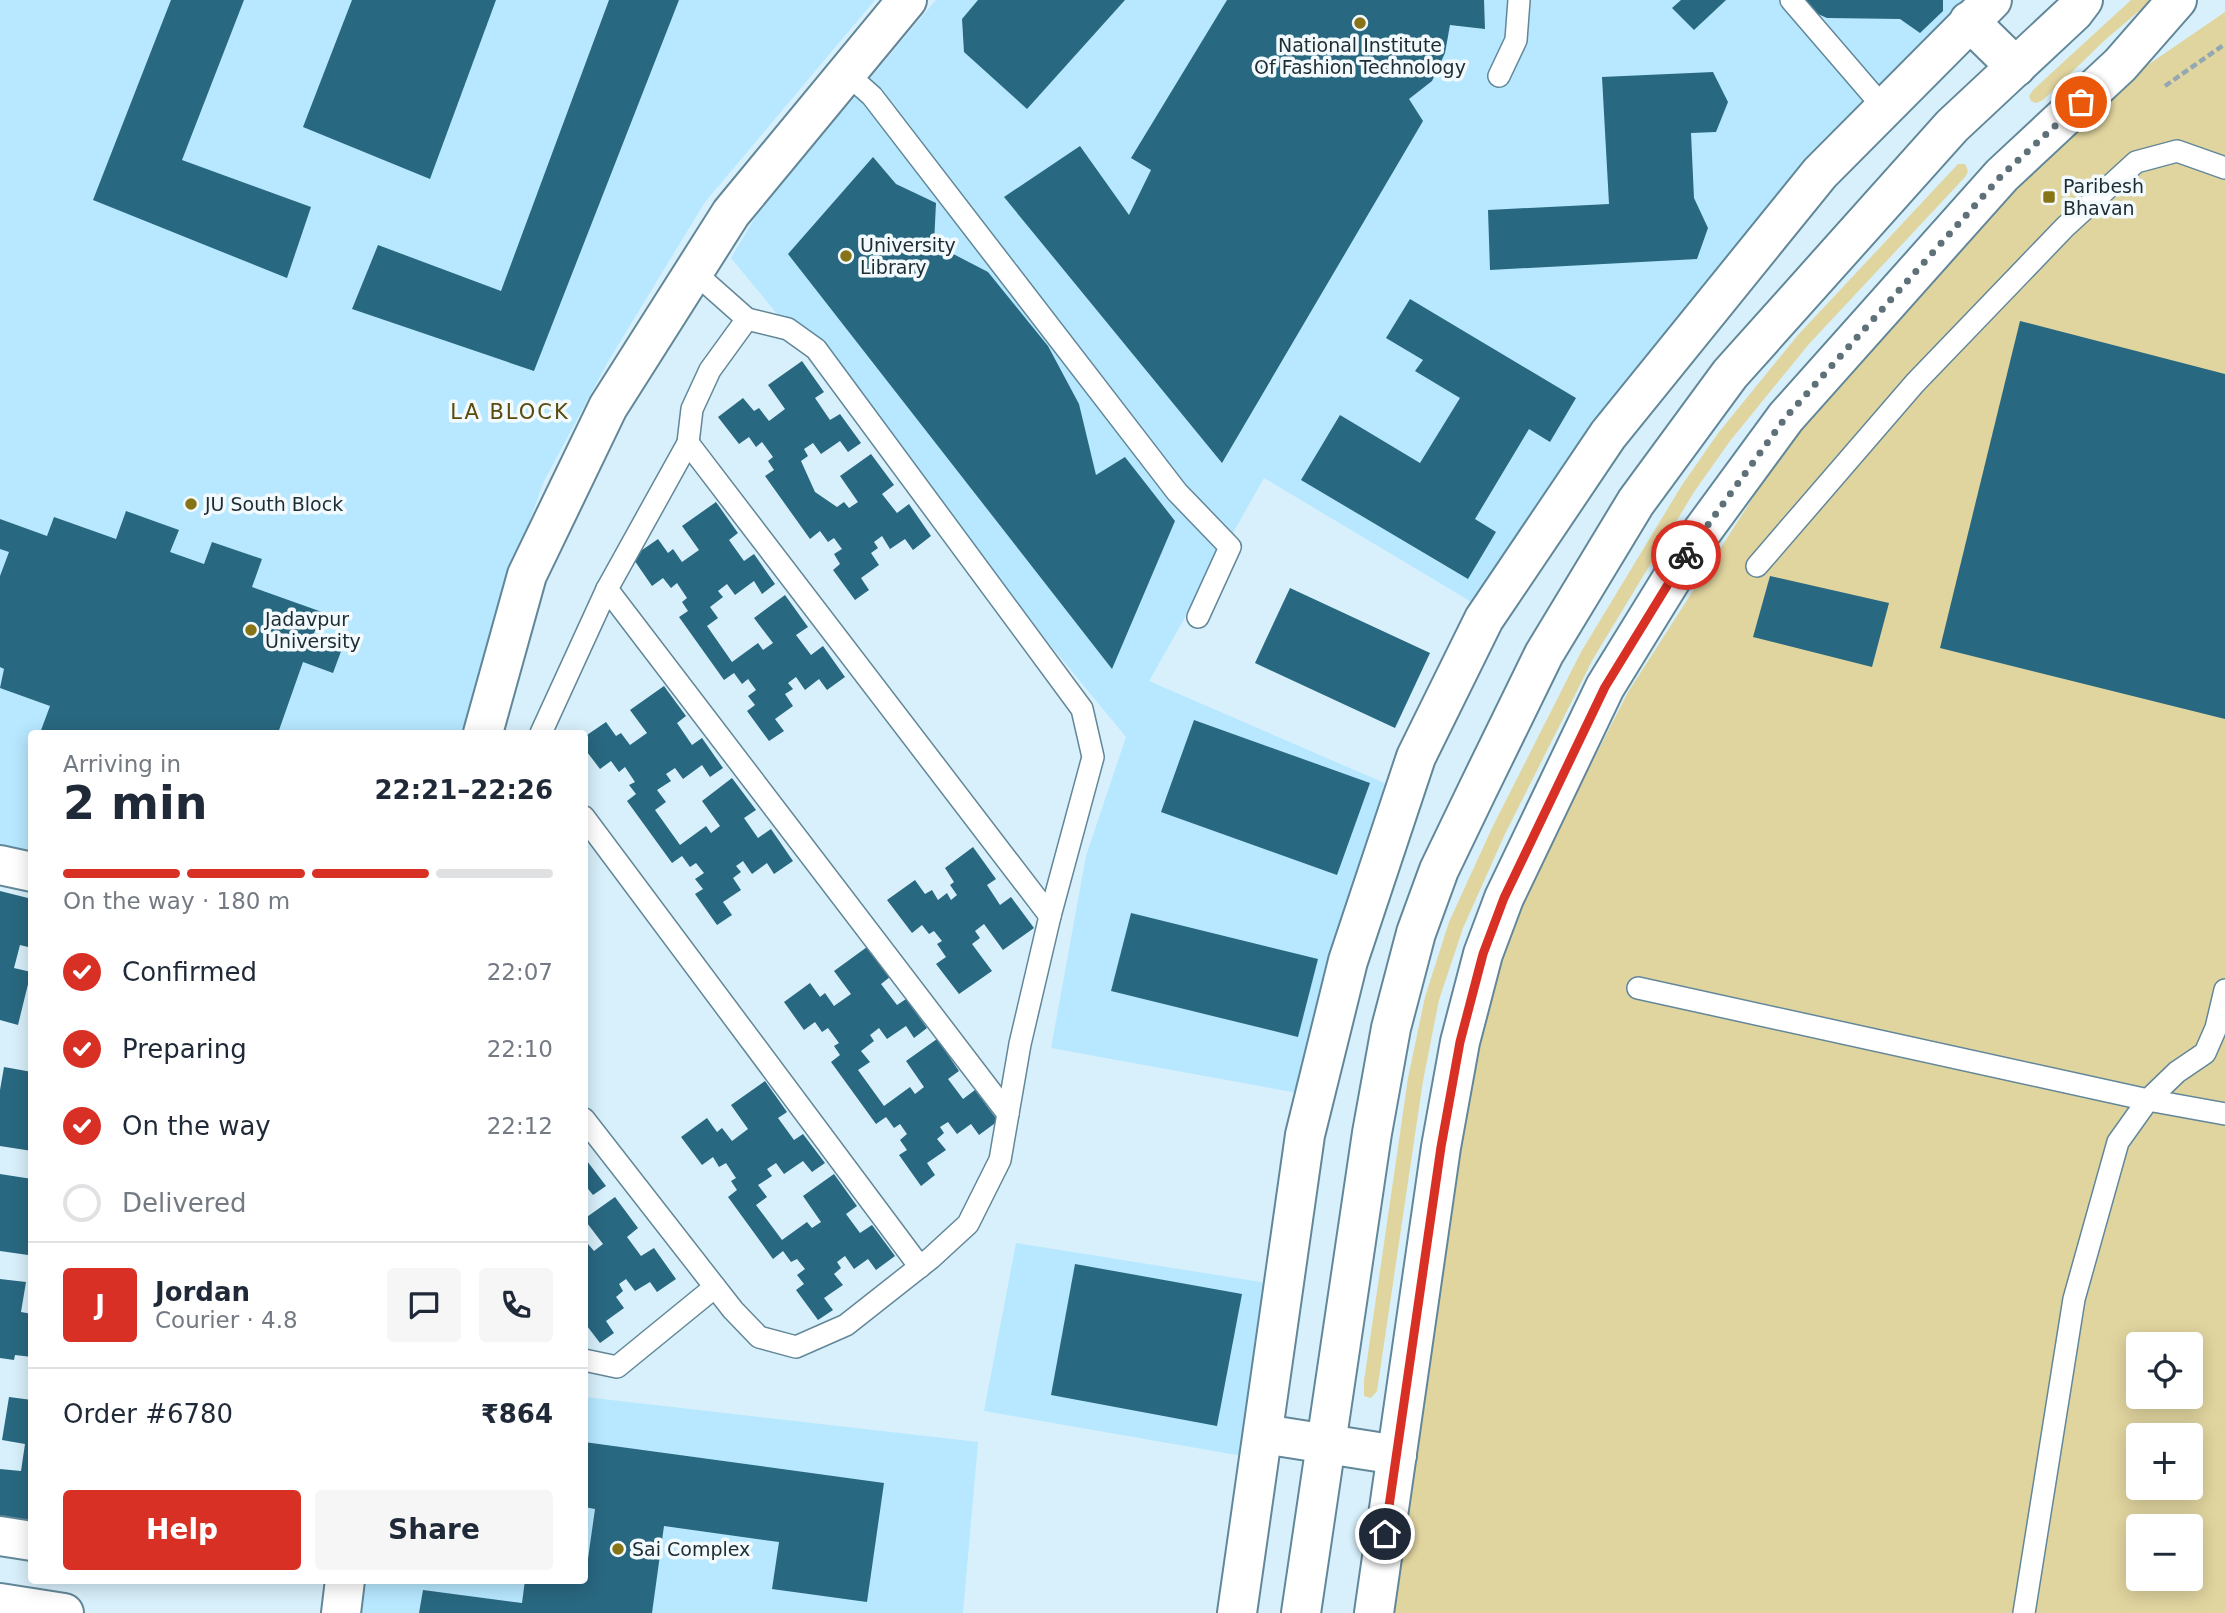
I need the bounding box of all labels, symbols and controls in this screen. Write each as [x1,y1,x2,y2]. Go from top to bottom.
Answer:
marker: National Institute Of Fashion Technology [1352,15,1368,31]
place label: National Institute Of Fashion Technology [1254,34,1466,78]
pin [2051,72,2111,132]
icon: bag [2062,83,2100,121]
place label: Paribesh Bhavan [2063,175,2144,219]
marker: Paribesh Bhavan [2041,189,2057,205]
place label: University Library [860,234,956,278]
marker: University Library [838,248,854,264]
district label: LA BLOCK [450,400,570,424]
place label: JU South Block [204,493,343,515]
marker: JU South Block [183,496,199,512]
courier [1651,520,1721,590]
icon: bike [1667,536,1705,574]
place label: Jadavpur University [264,608,361,652]
marker: Jadavpur University [243,622,259,638]
text: Arriving in [63,751,181,777]
text: 22:21–22:26 [374,775,553,805]
text: 2 min [63,776,207,830]
text: On the way · 180 m [63,888,290,914]
icon: check [63,953,101,991]
text: Confirmed [122,957,257,987]
text: 22:07 [487,959,553,985]
icon: check [63,1030,101,1068]
text: Preparing [122,1034,247,1064]
text: 22:10 [487,1036,553,1062]
icon: check [63,1107,101,1145]
text: On the way [122,1111,271,1141]
text: 22:12 [487,1113,553,1139]
text: Delivered [122,1188,246,1218]
button: chat [387,1268,461,1342]
button: phone [479,1268,553,1342]
text: Jordan [155,1277,250,1307]
text: J [95,1290,105,1320]
text: Courier · 4.8 [155,1307,298,1333]
map controls [2126,1332,2203,1591]
button: locate [2126,1332,2203,1409]
text: Order #6780 [63,1399,233,1429]
text: ₹864 [481,1399,553,1429]
button: + [2126,1423,2203,1500]
button: Help [63,1490,301,1570]
button: Share [315,1490,553,1570]
pin [1355,1504,1415,1564]
button: − [2126,1514,2203,1591]
icon: home [1366,1515,1404,1553]
place label: Sai Complex [632,1538,750,1560]
marker: Sai Complex [610,1541,626,1557]

